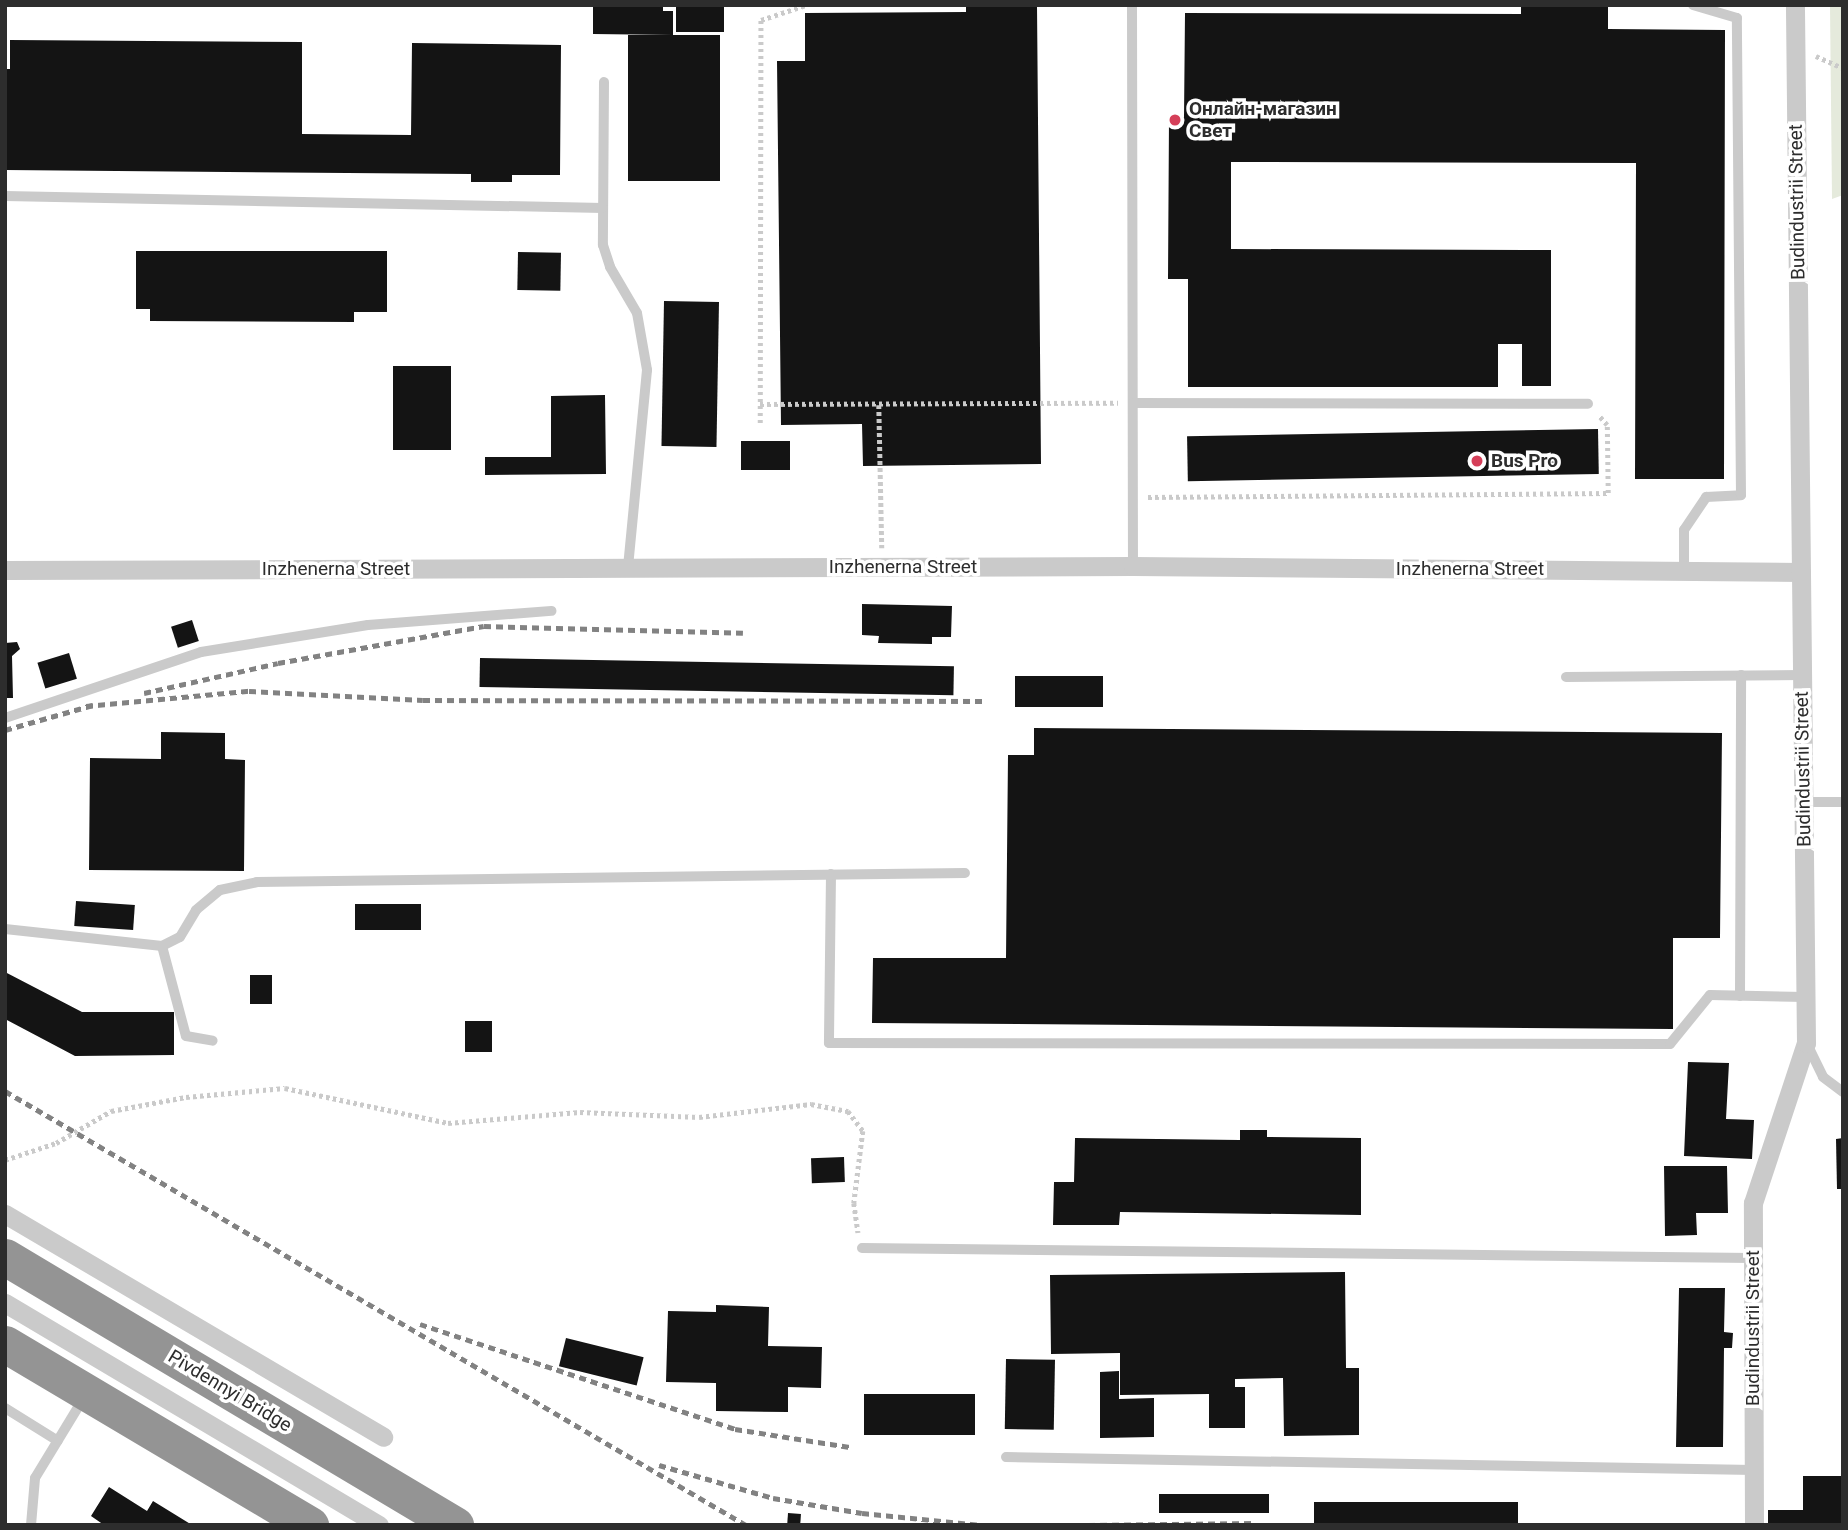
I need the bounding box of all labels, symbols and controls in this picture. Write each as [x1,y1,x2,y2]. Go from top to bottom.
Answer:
place label: Онлайн-магазин Свет [1189,98,1337,142]
marker: Онлайн-магазин Свет [1167,112,1183,128]
street label: Budindustrii Street [1784,124,1810,280]
place label: Bus Pro [1491,450,1558,472]
marker: Bus Pro [1469,453,1485,469]
street label: Inzhenerna Street [829,556,977,578]
street label: Inzhenerna Street [262,558,410,580]
street label: Inzhenerna Street [1396,558,1544,580]
street label: Budindustrii Street [1790,691,1816,847]
street label: Budindustrii Street [1742,1250,1764,1406]
street label: Pivdennyi Bridge [164,1345,296,1437]

